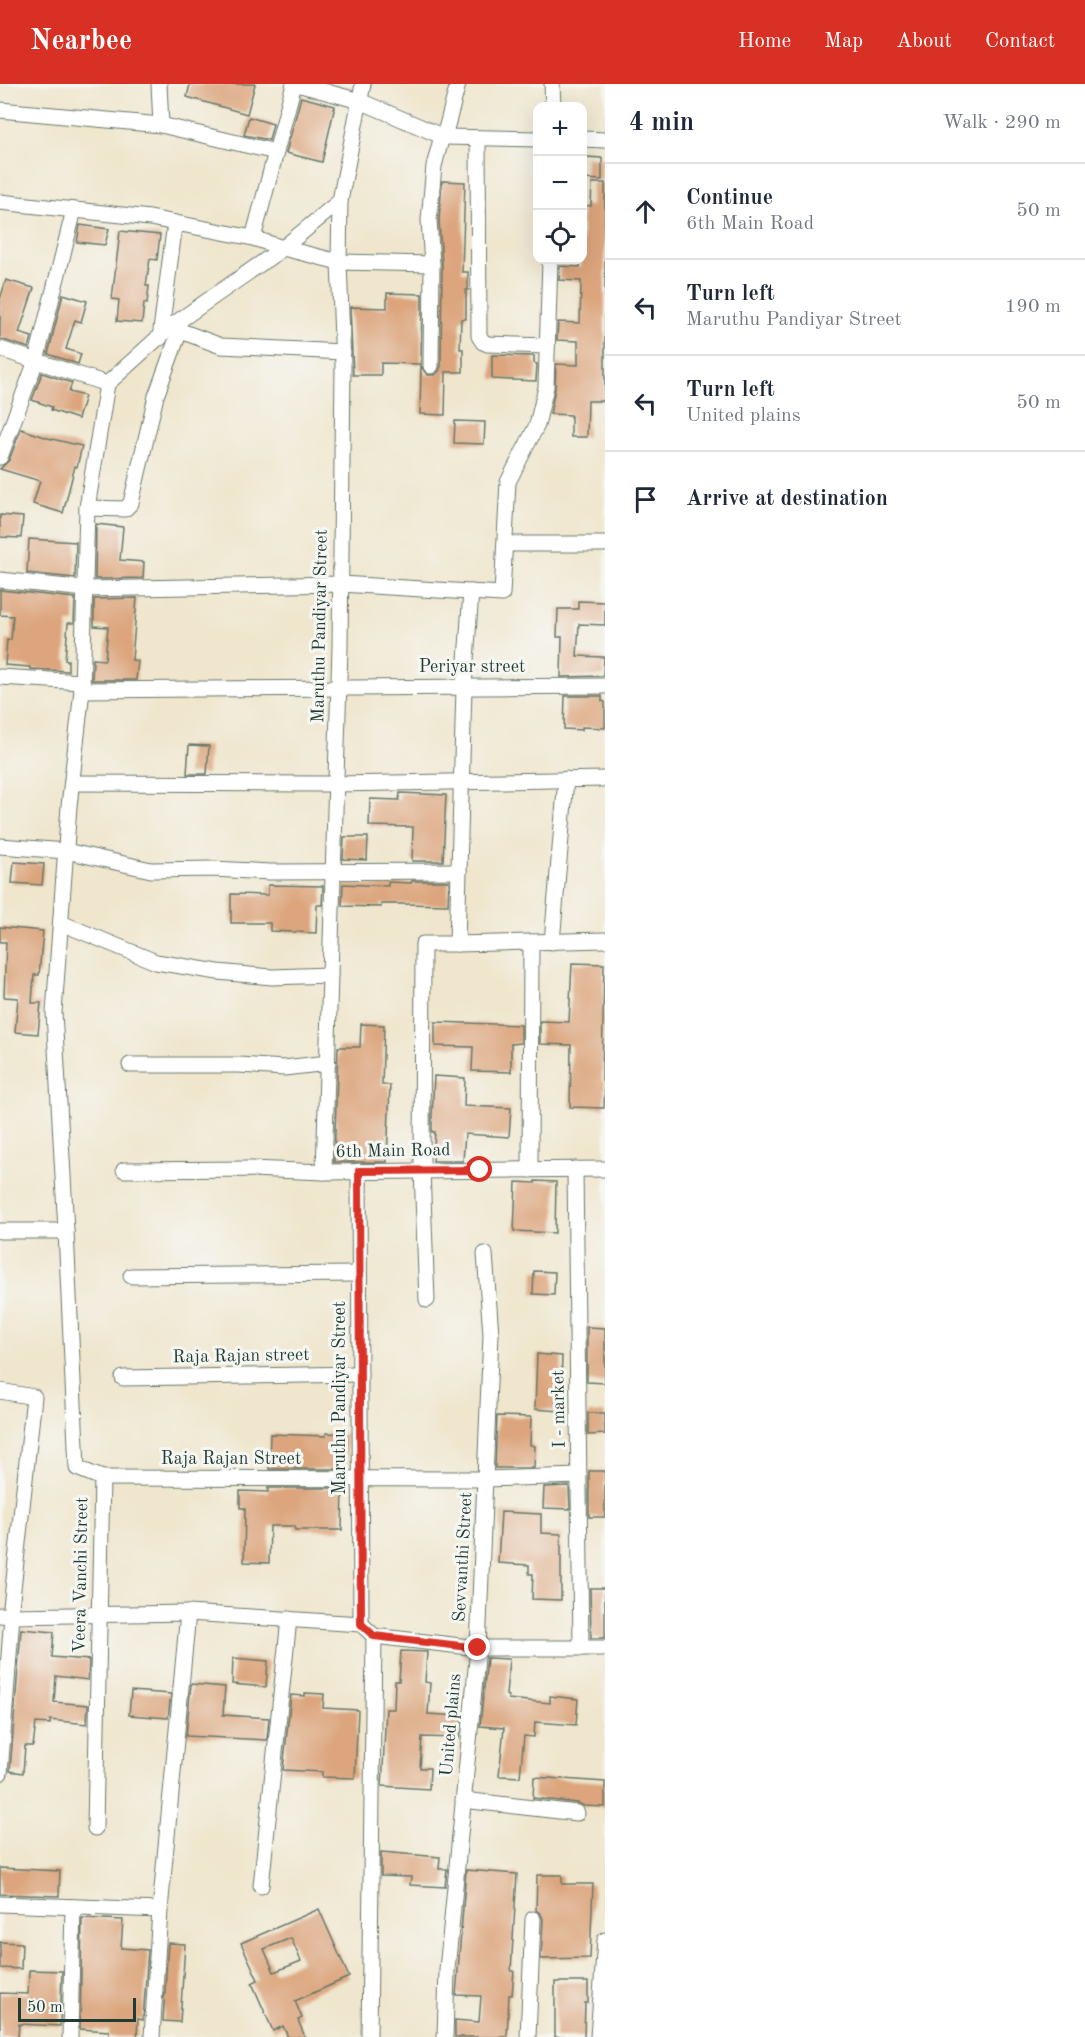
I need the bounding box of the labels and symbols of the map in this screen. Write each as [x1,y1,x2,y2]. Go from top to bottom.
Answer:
street label: Maruthu Pandiyar Street [309,529,331,723]
street label: Periyar street [419,658,525,676]
street label: 6th Main Road [335,1141,451,1161]
route start [466,1156,492,1182]
street label: Maruthu Pandiyar Street [331,1301,349,1495]
street label: Raja Rajan street [172,1346,310,1366]
street label: I - market [549,1370,569,1448]
street label: Raja Rajan Street [161,1450,301,1468]
street label: Sevvanthi Street [451,1491,475,1623]
street label: Veera Vanchi Street [71,1497,91,1653]
route end [464,1634,490,1660]
street label: United plains [438,1673,464,1777]
scale bar [18,1995,136,2022]

